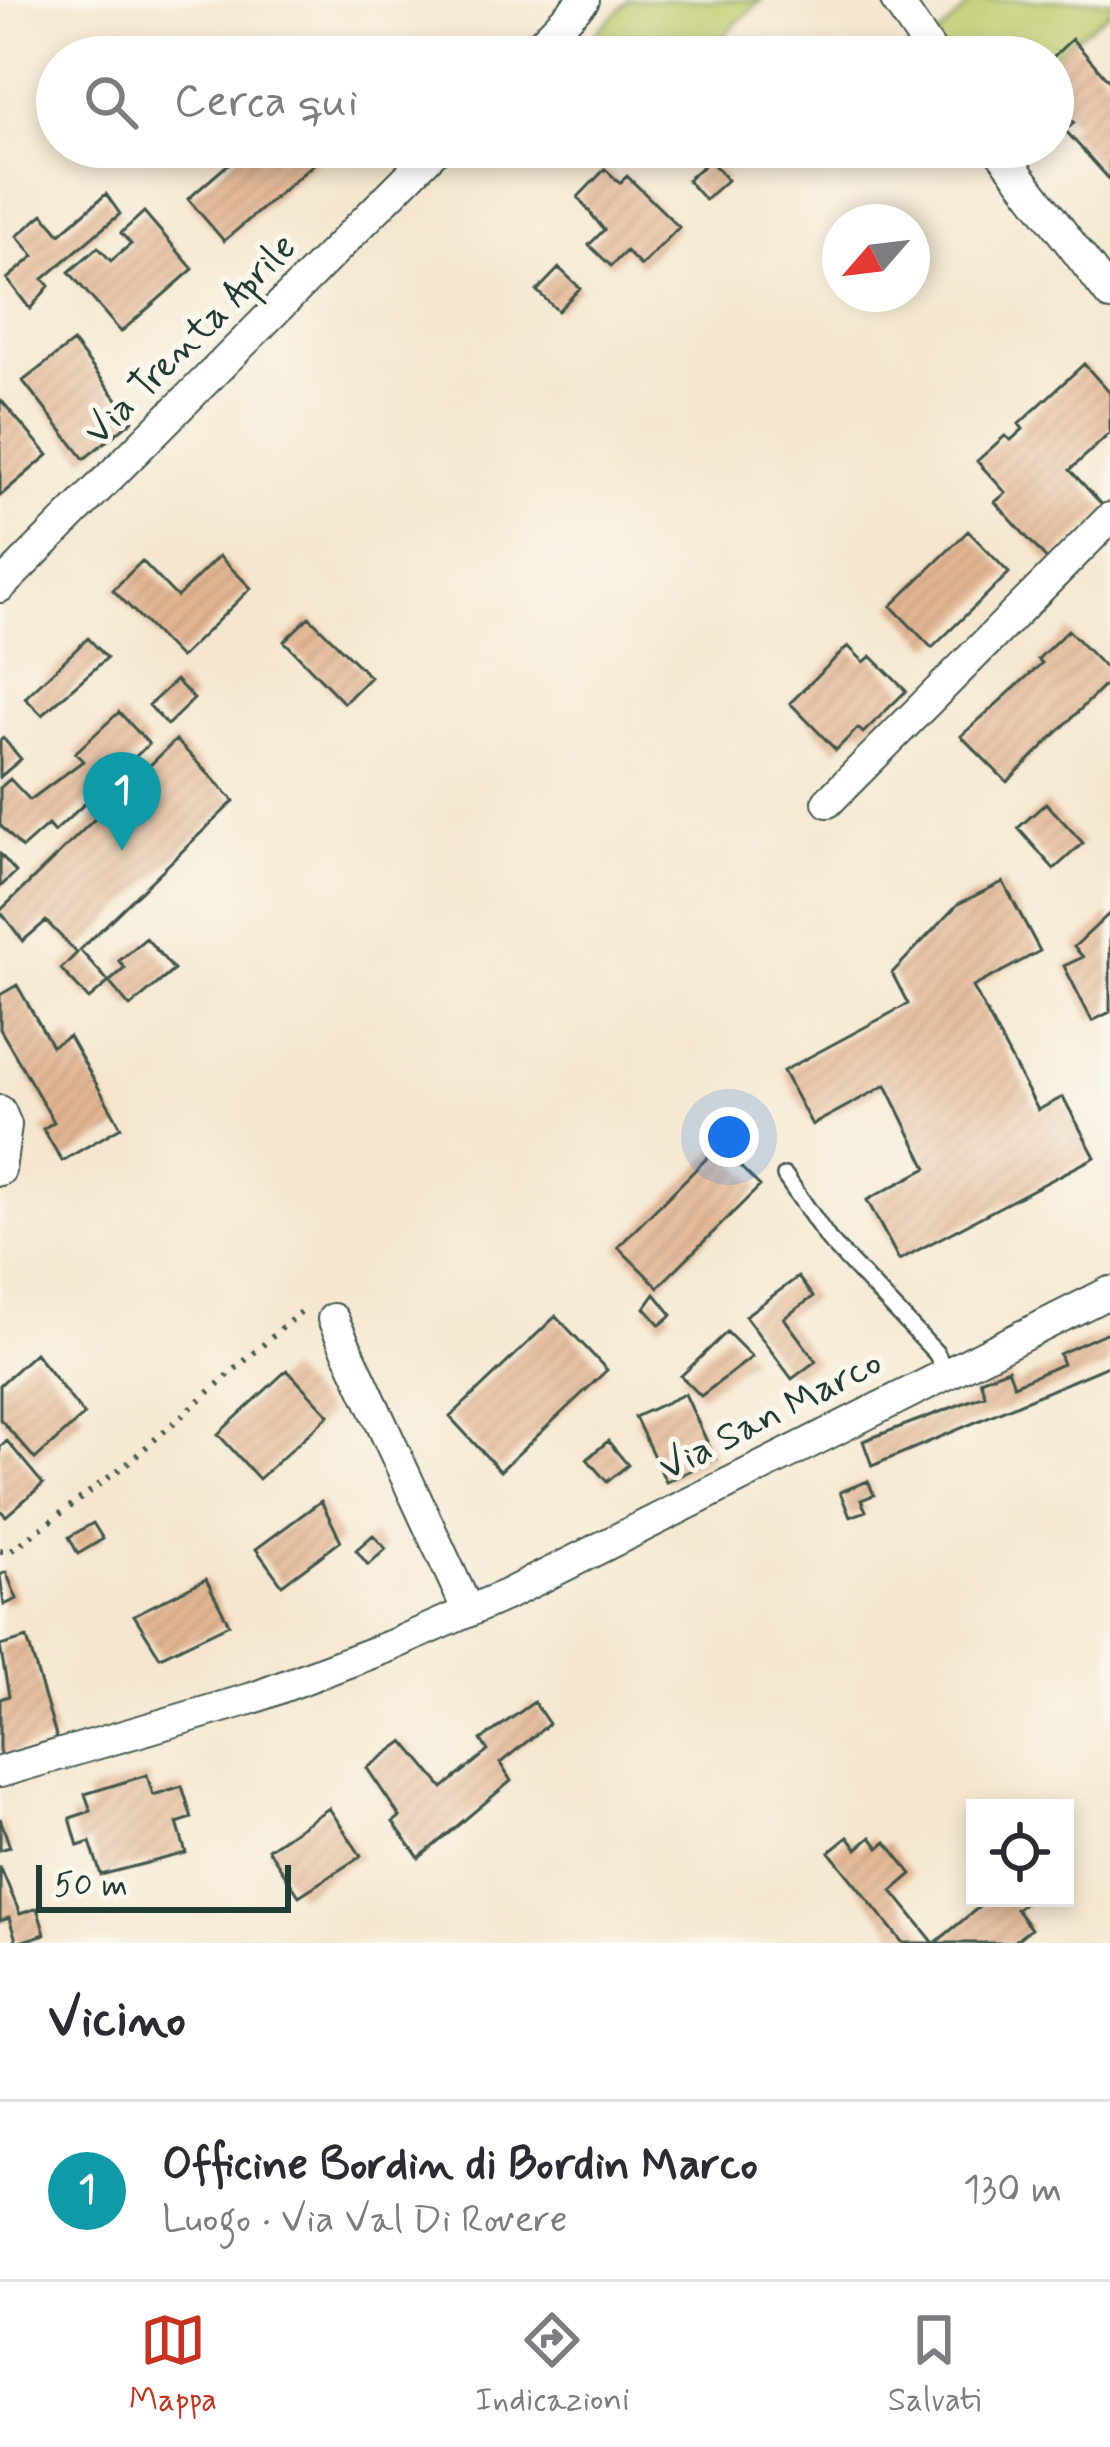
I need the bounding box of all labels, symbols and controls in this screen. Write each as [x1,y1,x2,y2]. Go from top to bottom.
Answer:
search box [36,36,1074,168]
icon: search [78,69,144,135]
text: Cerca qui [174,73,358,132]
north arrow [822,204,930,312]
street label: Via Trenta Aprile [74,223,310,459]
pin: 1 [83,752,161,851]
your location [699,1107,759,1167]
street label: Via San Marco [651,1338,891,1494]
map controls [966,1799,1074,1907]
button: locate [966,1799,1074,1907]
scale bar [36,1859,291,1912]
text: 50 m [54,1864,128,1908]
text: Vicino [48,1988,186,2054]
text: Officine Bordin di Bordin Marco [162,2136,758,2195]
text: 1 [78,2165,96,2216]
text: 130 m [963,2165,1062,2216]
text: Luogo · Via Val Di Rovere [162,2195,568,2246]
tab: Mappa [129,2307,217,2423]
tab: Indicazioni [475,2307,630,2423]
tab: Salvati [888,2307,981,2423]

